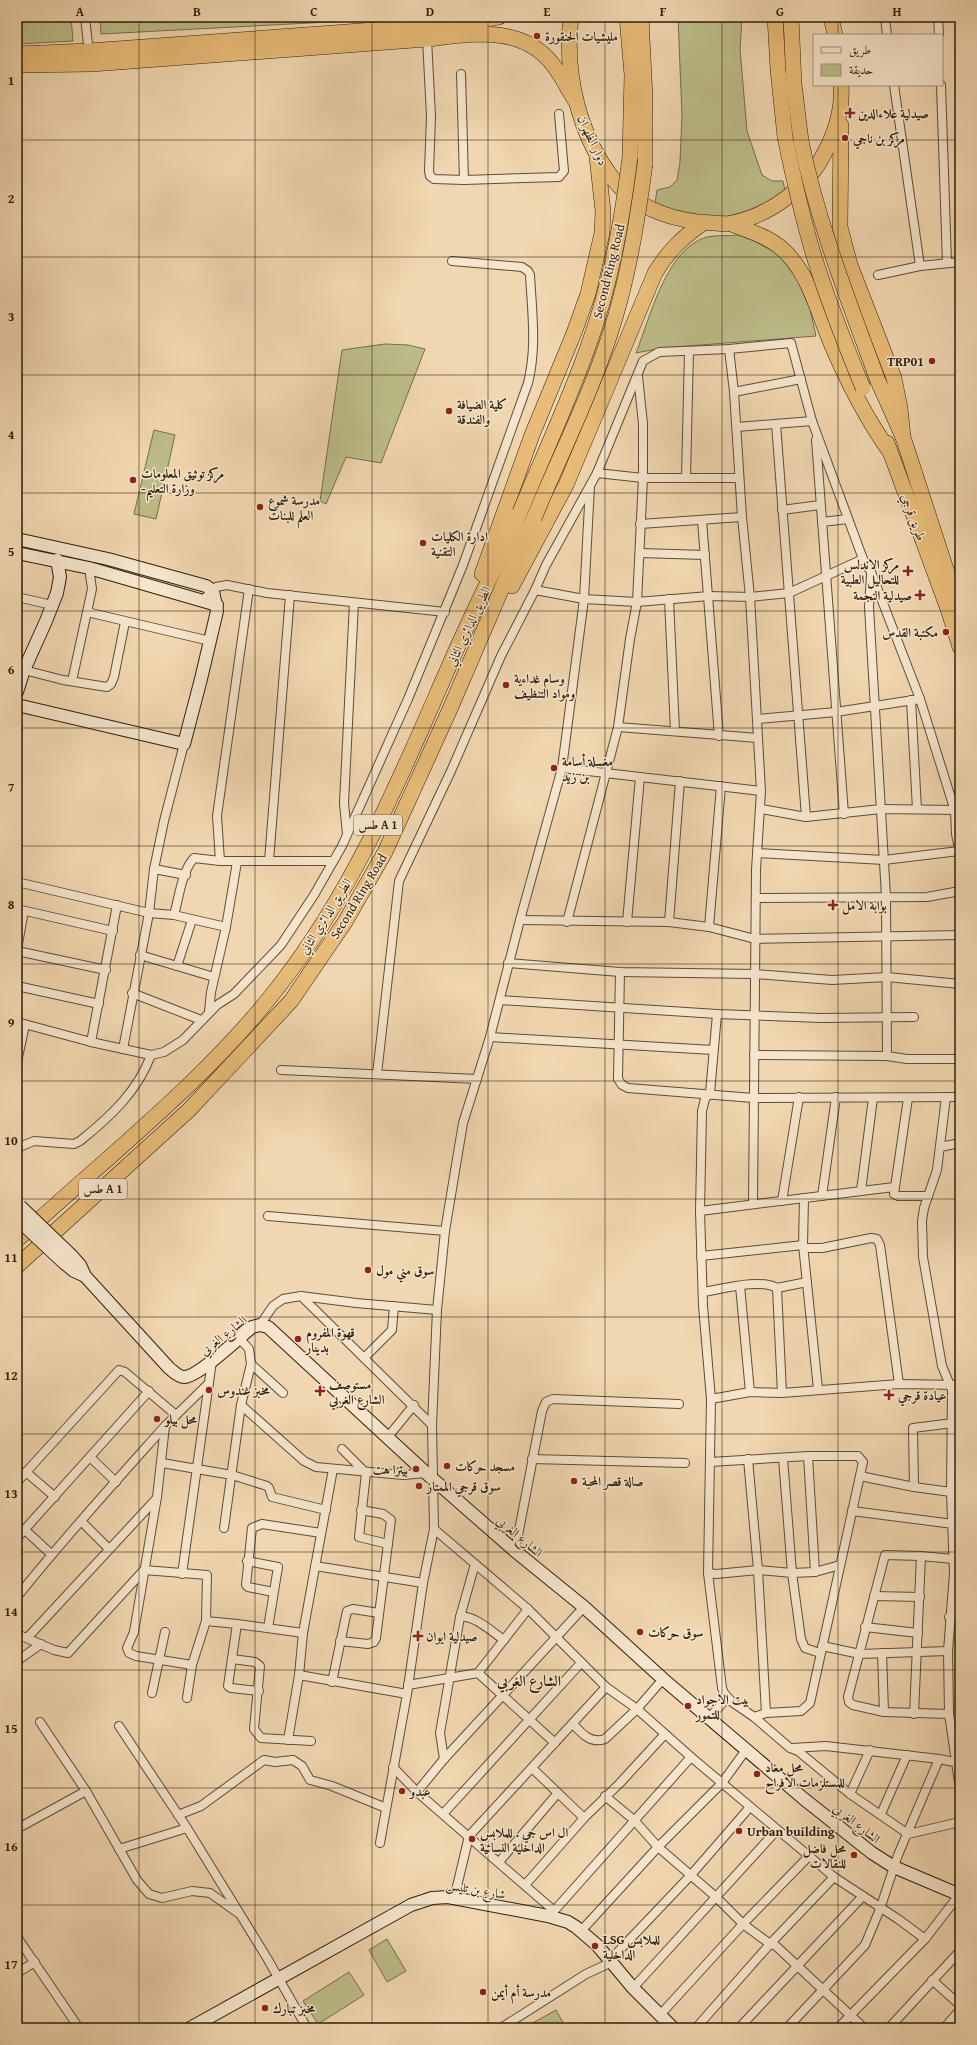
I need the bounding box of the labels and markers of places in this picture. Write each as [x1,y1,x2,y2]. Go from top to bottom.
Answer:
place label: مليشيات الحنقورة [545,27,618,46]
marker: مليشيات الحنقورة [532,31,542,41]
place label: صيدلية علاءالدين [858,104,929,123]
marker: صيدلية علاءالدين [845,108,855,118]
place label: مركز بن ناجي [852,129,905,150]
marker: مركز بن ناجي [840,133,850,143]
place label: TRP01 [887,352,924,371]
marker: TRP01 [927,356,937,366]
place label: كلية الضيافة والفندقة [457,395,507,429]
marker: كلية الضيافة والفندقة [444,406,454,416]
place label: مركز توثيق المعلومات -وزارة التعليم [141,464,225,502]
marker: مركز توثيق المعلومات -وزارة التعليم [128,475,138,485]
place label: مدرسة شموع العلم للبنات [268,491,320,529]
marker: مدرسة شموع العلم للبنات [255,502,265,512]
place label: ادارة الكليات التقنية [431,527,488,561]
marker: ادارة الكليات التقنية [418,538,428,548]
place label: مركز الاندلس للتحاليل الطبية [841,555,899,589]
marker: مركز الاندلس للتحاليل الطبية [902,565,914,577]
place label: صيدلية النجمة [853,586,912,605]
marker: صيدلية النجمة [915,590,925,600]
place label: مكتبة القدس [882,623,938,642]
marker: مكتبة القدس [941,627,951,637]
place label: وسام غداءية ومواد التنظيف [514,669,575,703]
marker: وسام غداءية ومواد التنظيف [501,680,511,690]
place label: مغسلة أسامة بن زيد [562,752,613,786]
marker: مغسلة أسامة بن زيد [549,763,559,773]
place label: بوابة الامل [842,896,887,915]
marker: بوابة الامل [827,899,839,911]
place label: سوق مني مول [376,1261,434,1283]
marker: سوق مني مول [363,1265,373,1275]
place label: قهوة المفروم بدينار [304,1323,355,1357]
marker: قهوة المفروم بدينار [293,1334,303,1344]
place label: مستوصف الشارع الغربي [328,1375,385,1411]
place label: مخبز غندوس [217,1381,271,1400]
marker: مخبز غندوس [204,1385,214,1395]
marker: مستوصف الشارع الغربي [314,1385,326,1397]
place label: عيادة قرجي [897,1386,946,1407]
marker: عيادة قرجي [883,1389,895,1401]
place label: محل بيلو [163,1410,198,1429]
marker: محل بيلو [152,1414,162,1424]
place label: مسجد حركات [455,1457,515,1476]
place label: بيتزا هت [372,1460,408,1479]
marker: مسجد حركات [442,1461,452,1471]
marker: بيتزا هت [411,1464,421,1474]
place label: صالة قصر المحبة [582,1472,644,1491]
marker: صالة قصر المحبة [569,1476,579,1486]
place label: سوق قرجي الممتاز [425,1477,501,1498]
marker: سوق قرجي الممتاز [414,1481,424,1491]
place label: سوق حركات [648,1623,703,1642]
place label: صيدلية ايوان [426,1627,478,1646]
marker: سوق حركات [635,1627,645,1637]
marker: صيدلية ايوان [413,1631,423,1641]
place label: بيت الاجواد للتمور [694,1690,749,1724]
marker: بيت الاجواد للتمور [683,1701,693,1711]
place label: محل معاد للمستلزمات الافراح [765,1758,845,1795]
marker: محل معاد للمستلزمات الافراح [752,1769,762,1779]
place label: عبدو [408,1782,431,1801]
marker: عبدو [397,1786,407,1796]
place label: Urban building [747,1822,835,1841]
place label: ال اس جي . للملابس الداخلية النسائية [480,1823,568,1857]
marker: Urban building [734,1826,744,1836]
marker: ال اس جي . للملابس الداخلية النسائية [467,1834,477,1844]
place label: محل فاضل للنقالات [803,1839,847,1873]
marker: محل فاضل للنقالات [849,1850,859,1860]
place label: LSG للملابس الداخلية [603,1930,660,1964]
marker: LSG للملابس الداخلية [590,1941,600,1951]
place label: مدرسة أم أيمن [491,1983,551,2004]
marker: مدرسة أم أيمن [478,1987,488,1997]
place label: مخبز تبارك [273,1999,316,2018]
marker: مخبز تبارك [260,2003,270,2013]

